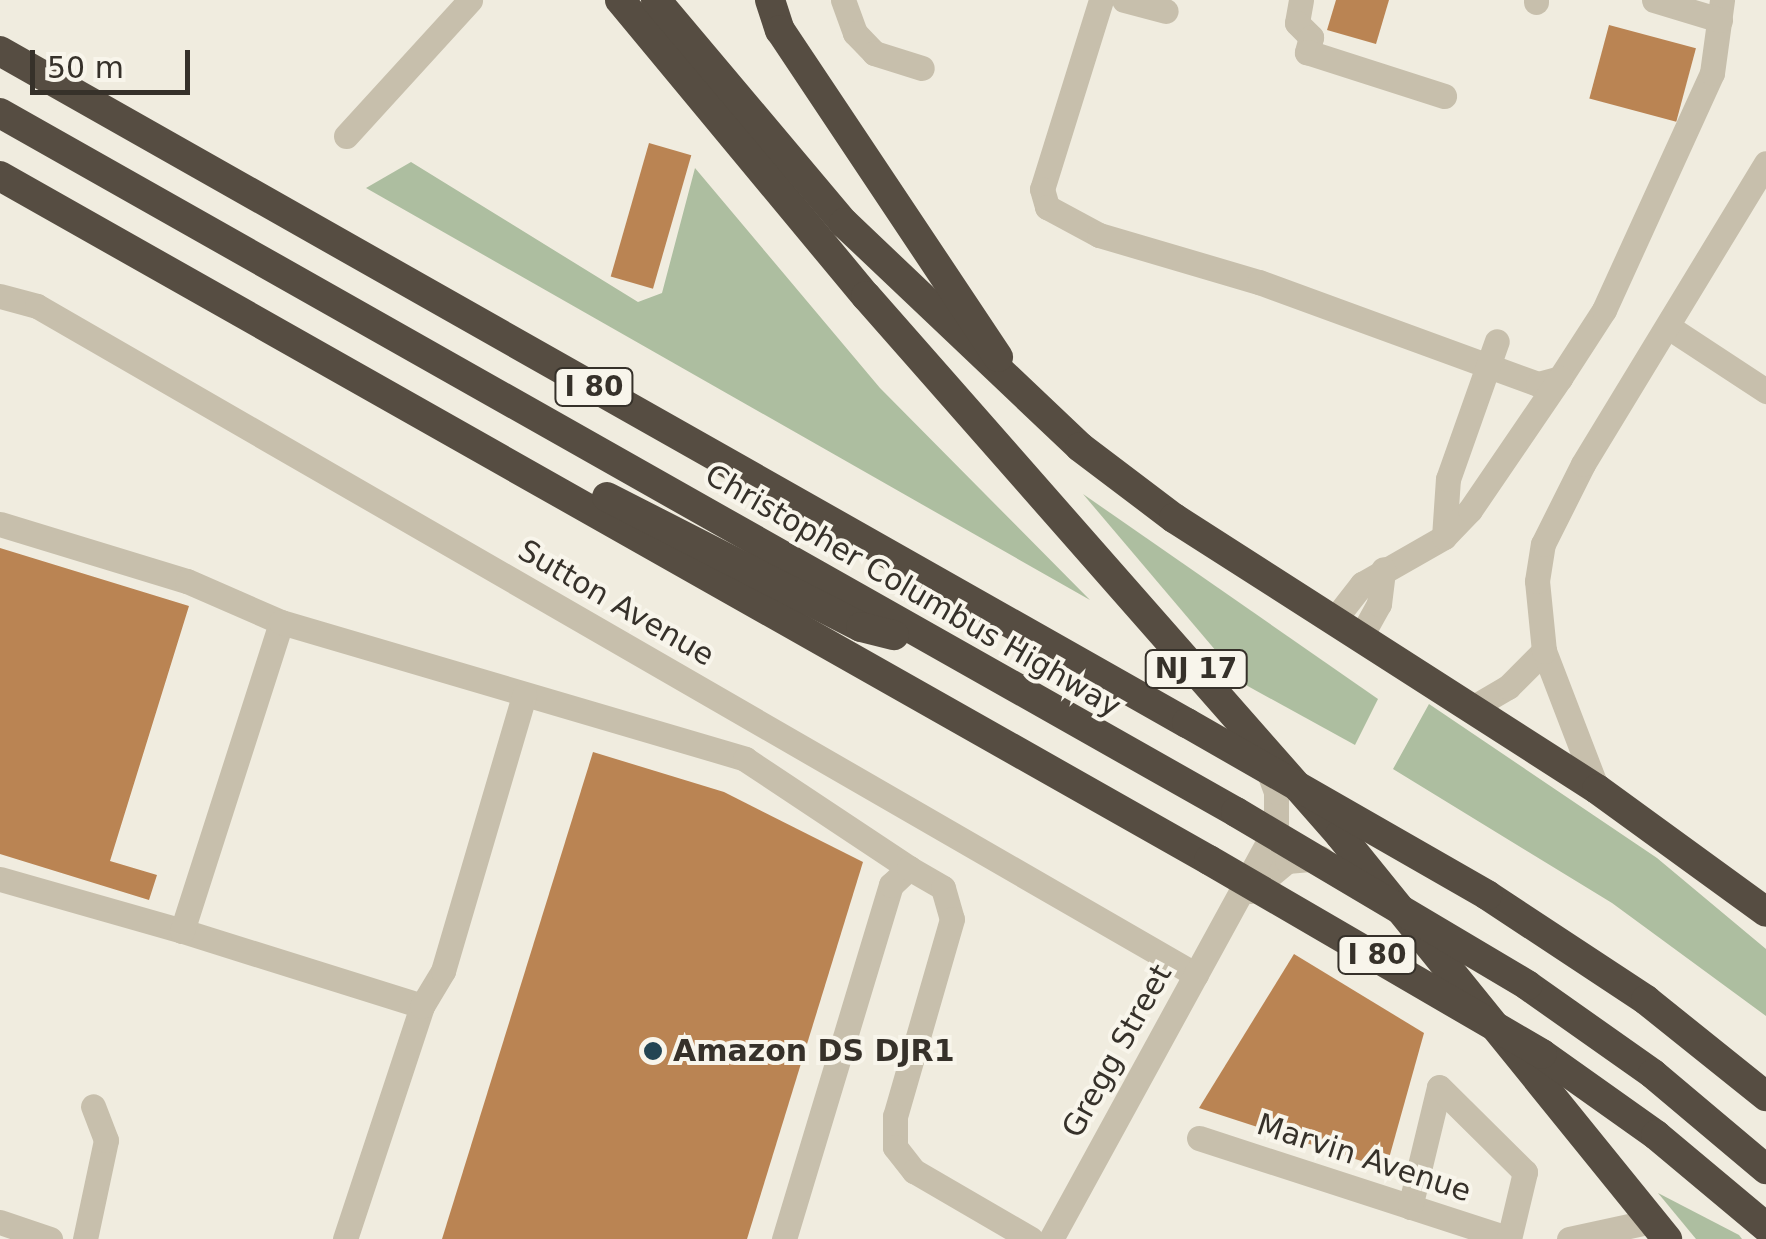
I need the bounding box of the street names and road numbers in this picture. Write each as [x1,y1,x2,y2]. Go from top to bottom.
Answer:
road number: I 80 [554,364,634,410]
street label: Christopher Columbus Highway [699,457,1127,725]
street label: Sutton Avenue [512,532,720,674]
road number: NJ 17 [1144,646,1248,692]
road number: I 80 [1337,932,1417,978]
street label: Gregg Street [1055,958,1179,1144]
street label: Marvin Avenue [1253,1106,1475,1210]

